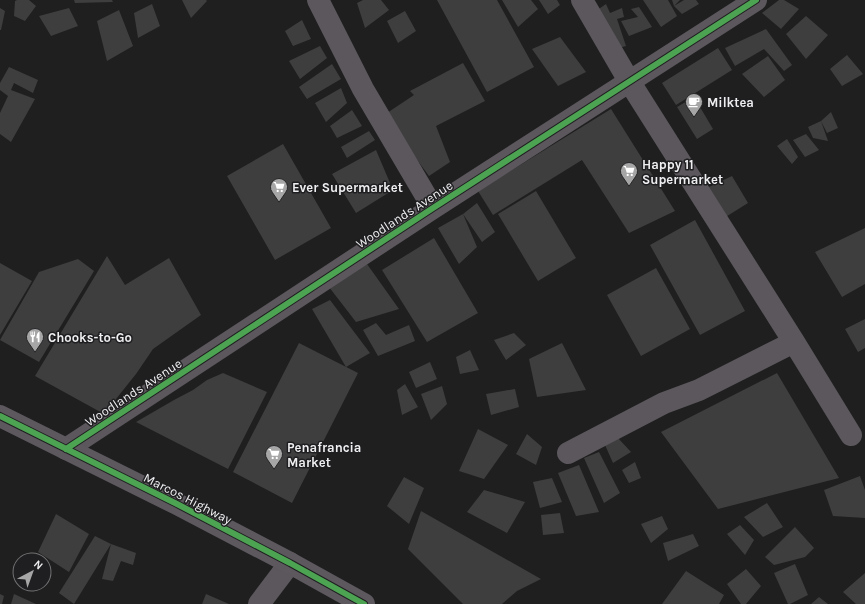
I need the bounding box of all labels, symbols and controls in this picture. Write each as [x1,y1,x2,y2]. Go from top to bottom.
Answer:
cafe icon: Milktea [684,92,704,117]
place label: Milktea [707,95,754,110]
place label: Happy 11 Supermarket [642,157,723,187]
supermarket icon: Happy 11 Supermarket [619,161,639,186]
supermarket icon: Ever Supermarket [269,177,289,202]
street label: Woodlands Avenue [353,177,456,251]
place label: Ever Supermarket [292,180,403,195]
restaurant icon: Chooks-to-Go [25,327,45,352]
place label: Chooks-to-Go [48,330,132,345]
street label: Woodlands Avenue [82,355,185,429]
place label: Penafrancia Market [287,440,361,470]
supermarket icon: Penafrancia Market [264,444,284,469]
street label: Marcos Highway [141,470,234,527]
north arrow [12,552,52,592]
text: N [31,557,45,572]

